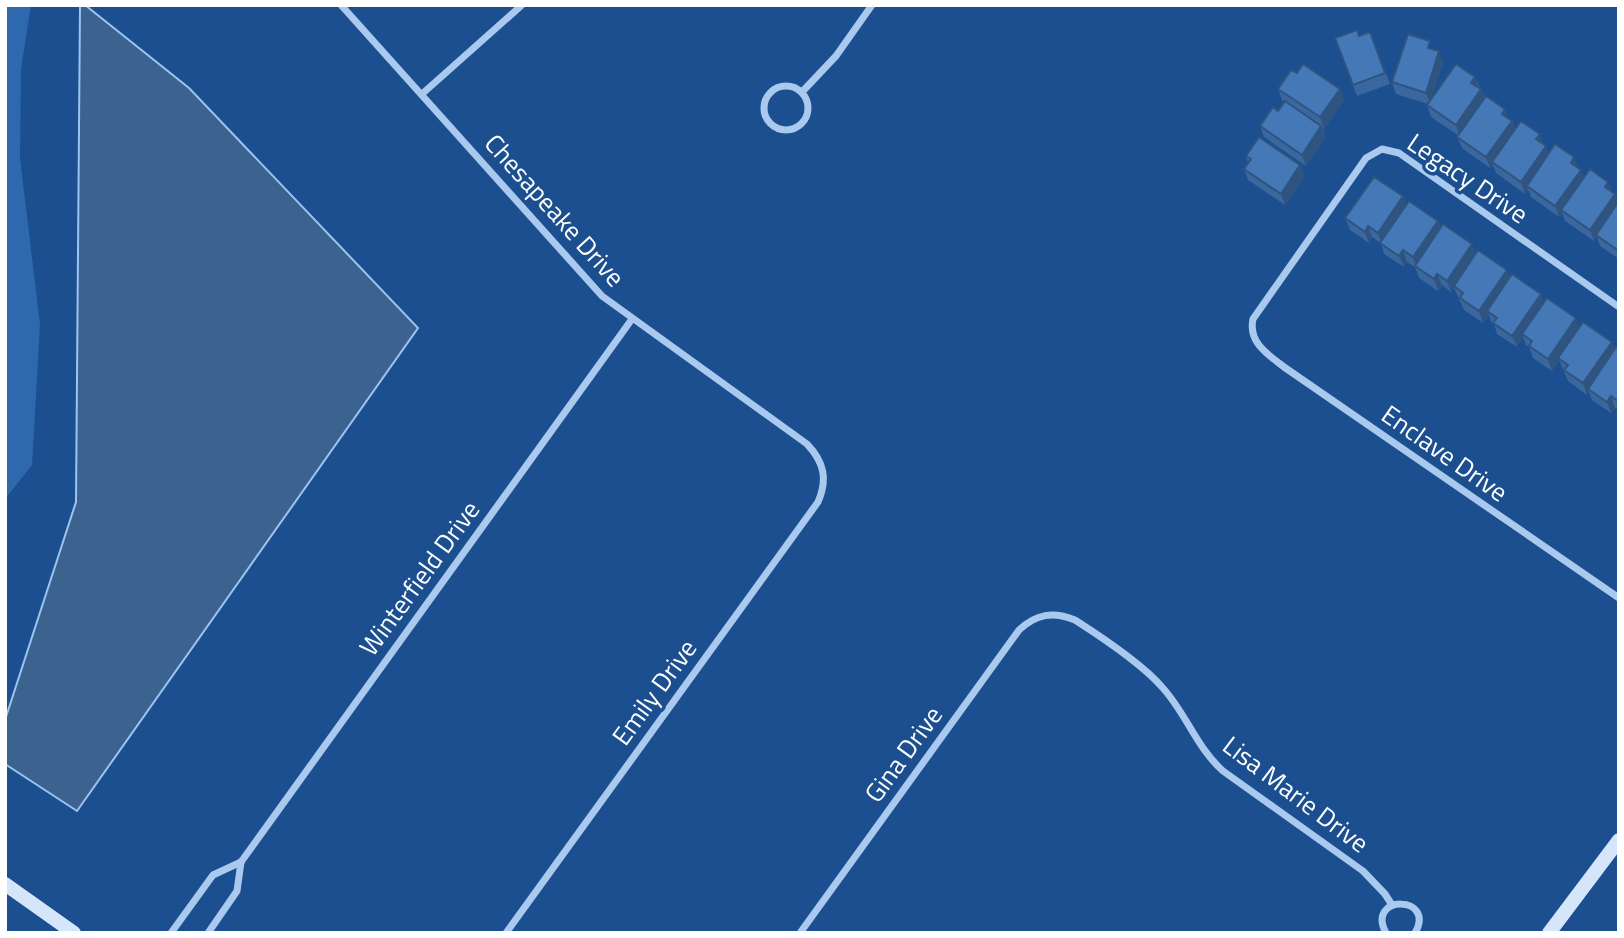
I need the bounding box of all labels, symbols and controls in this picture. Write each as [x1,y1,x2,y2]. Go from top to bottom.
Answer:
street label: Legacy Drive [1400,123,1536,233]
street label: Chesapeake Drive [476,125,634,295]
street label: Enclave Drive [1374,395,1516,511]
street label: Winterfield Drive [349,492,489,664]
street label: Emily Drive [602,631,706,753]
street label: Gina Drive [855,698,951,810]
street label: Lisa Marie Drive [1215,726,1377,862]

